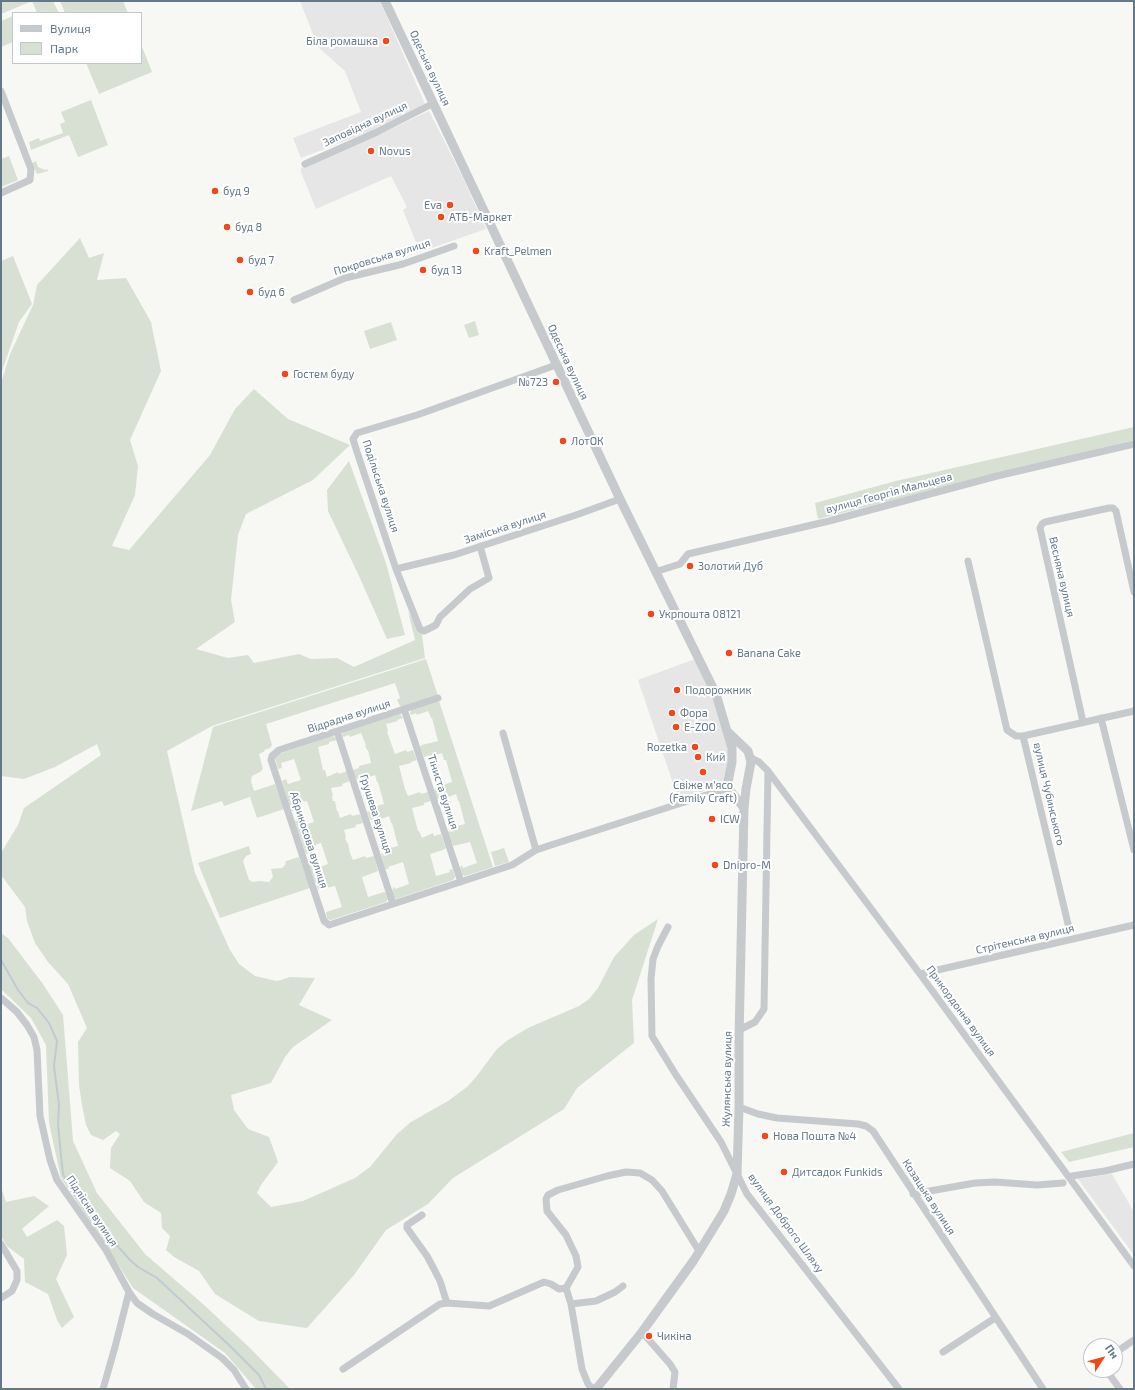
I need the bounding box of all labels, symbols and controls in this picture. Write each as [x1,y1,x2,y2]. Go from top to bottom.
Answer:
legend [12,12,142,64]
text: Вулиця [50,21,91,35]
street label: Одеська вулиця [407,28,453,108]
place label: Біла ромашка [306,34,378,48]
marker: Біла ромашка [381,36,391,46]
text: Парк [50,41,78,55]
street label: Заповідна вулиця [321,99,409,149]
place label: Novus [379,144,411,158]
marker: Novus [366,146,376,156]
place label: буд 9 [223,184,250,198]
marker: буд 9 [210,186,220,196]
place label: Eva [424,198,442,212]
marker: Eva [445,200,455,210]
place label: АТБ-Маркет [449,210,512,224]
marker: АТБ-Маркет [436,212,446,222]
place label: буд 8 [235,220,262,234]
marker: буд 8 [222,222,232,232]
street label: Покровська вулиця [332,236,432,278]
place label: Kraft_Pelmen [484,244,552,258]
marker: Kraft_Pelmen [471,246,481,256]
place label: буд 7 [248,253,274,267]
marker: буд 7 [235,255,245,265]
place label: буд 13 [431,263,462,277]
marker: буд 13 [418,265,428,275]
place label: буд 6 [258,285,285,299]
marker: буд 6 [245,287,255,297]
street label: Одеська вулиця [545,322,591,402]
place label: Гостем буду [293,367,354,381]
marker: Гостем буду [280,369,290,379]
place label: №723 [518,375,548,389]
marker: №723 [551,377,561,387]
place label: ЛотОК [571,434,604,448]
marker: ЛотОК [558,436,568,446]
street label: Подільська вулиця [360,438,402,534]
street label: вулиця Георгія Мальцева [824,470,954,516]
street label: Заміська вулиця [462,508,548,546]
street label: Весняна вулиця [1046,536,1078,618]
place label: Золотий Дуб [698,559,763,573]
marker: Золотий Дуб [685,561,695,571]
place label: Укрпошта 08121 [659,607,741,621]
marker: Укрпошта 08121 [646,609,656,619]
place label: Banana Cake [737,646,801,660]
marker: Banana Cake [724,648,734,658]
place label: Подорожник [685,683,751,697]
marker: Подорожник [672,685,682,695]
street label: Відрадна вулиця [306,696,392,736]
place label: Фора [680,706,708,720]
marker: Фора [667,708,677,718]
place label: E-ZOO [684,720,716,734]
marker: E-ZOO [671,722,681,732]
place label: Rozetka [647,740,687,754]
street label: вулиця Чубинського [1031,741,1067,847]
marker: Rozetka [690,742,700,752]
place label: Кий [706,750,726,764]
marker: Кий [693,752,703,762]
street label: Тіниста вулиця [425,753,461,831]
marker: Свіже м'ясо (Family Craft) [698,767,708,777]
street label: Грушева вулиця [357,773,395,855]
place label: Свіже м'ясо (Family Craft) [669,778,737,804]
street label: Абрикосова вулиця [287,790,331,890]
place label: ICW [720,812,740,826]
marker: ICW [707,814,717,824]
place label: Dnipro-M [723,858,771,872]
marker: Dnipro-M [710,860,720,870]
street label: Стрітенська вулиця [974,921,1076,957]
street label: Прикордонна вулиця [923,963,999,1059]
street label: Жулянська вулиця [720,1031,734,1127]
place label: Нова Пошта №4 [773,1129,856,1143]
marker: Нова Пошта №4 [760,1131,770,1141]
street label: Козацька вулиця [900,1157,958,1237]
place label: Дитсадок Funkids [792,1165,883,1179]
marker: Дитсадок Funkids [779,1167,789,1177]
street label: вулиця Доброго Шляху [745,1171,827,1275]
street label: Підлісна вулиця [63,1173,121,1249]
place label: Чикіна [657,1329,691,1343]
marker: Чикіна [644,1331,654,1341]
north arrow [1083,1338,1123,1378]
text: Пн [1103,1342,1122,1361]

